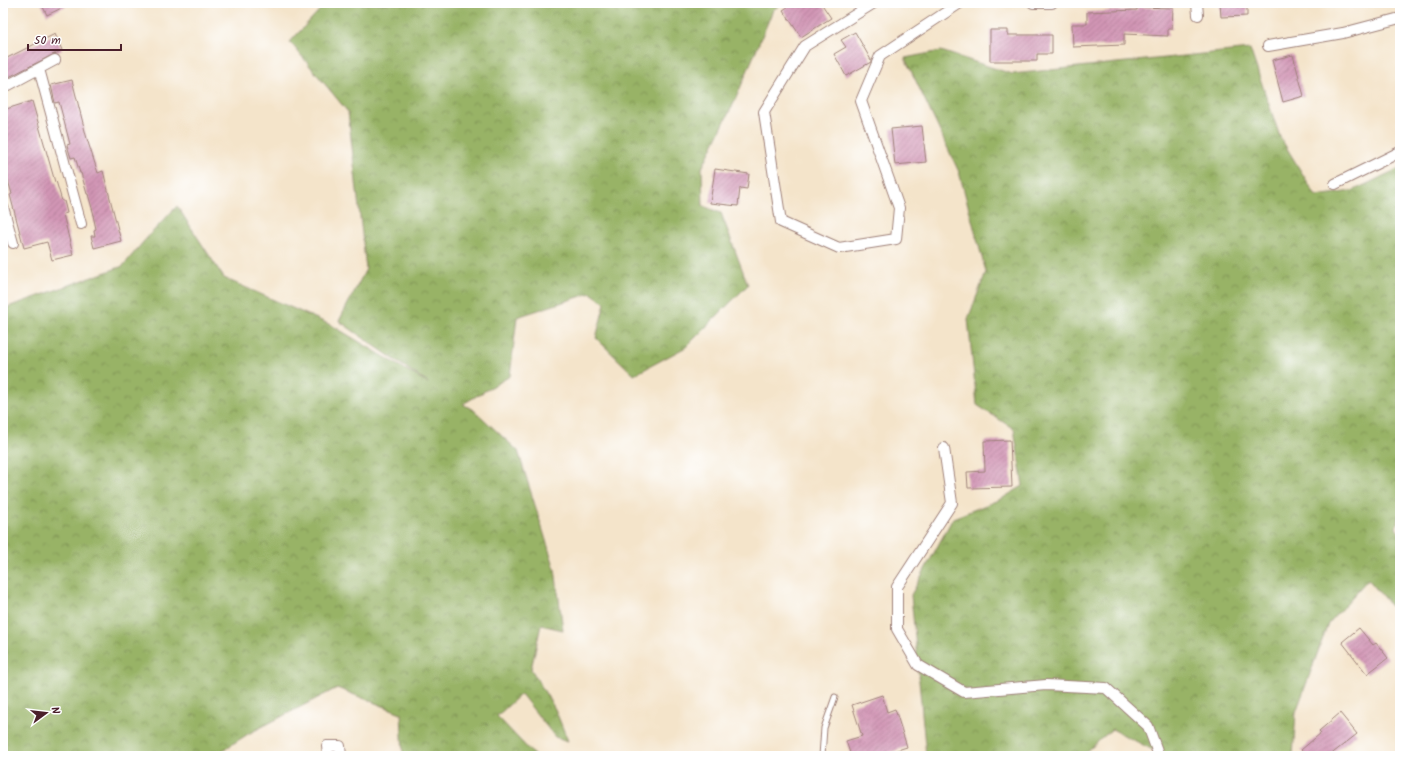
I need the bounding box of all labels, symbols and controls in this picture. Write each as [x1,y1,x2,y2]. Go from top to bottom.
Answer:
scale bar [28,26,121,52]
text: 50 m [34,31,61,50]
north arrow [26,693,66,733]
text: N [45,705,64,716]

